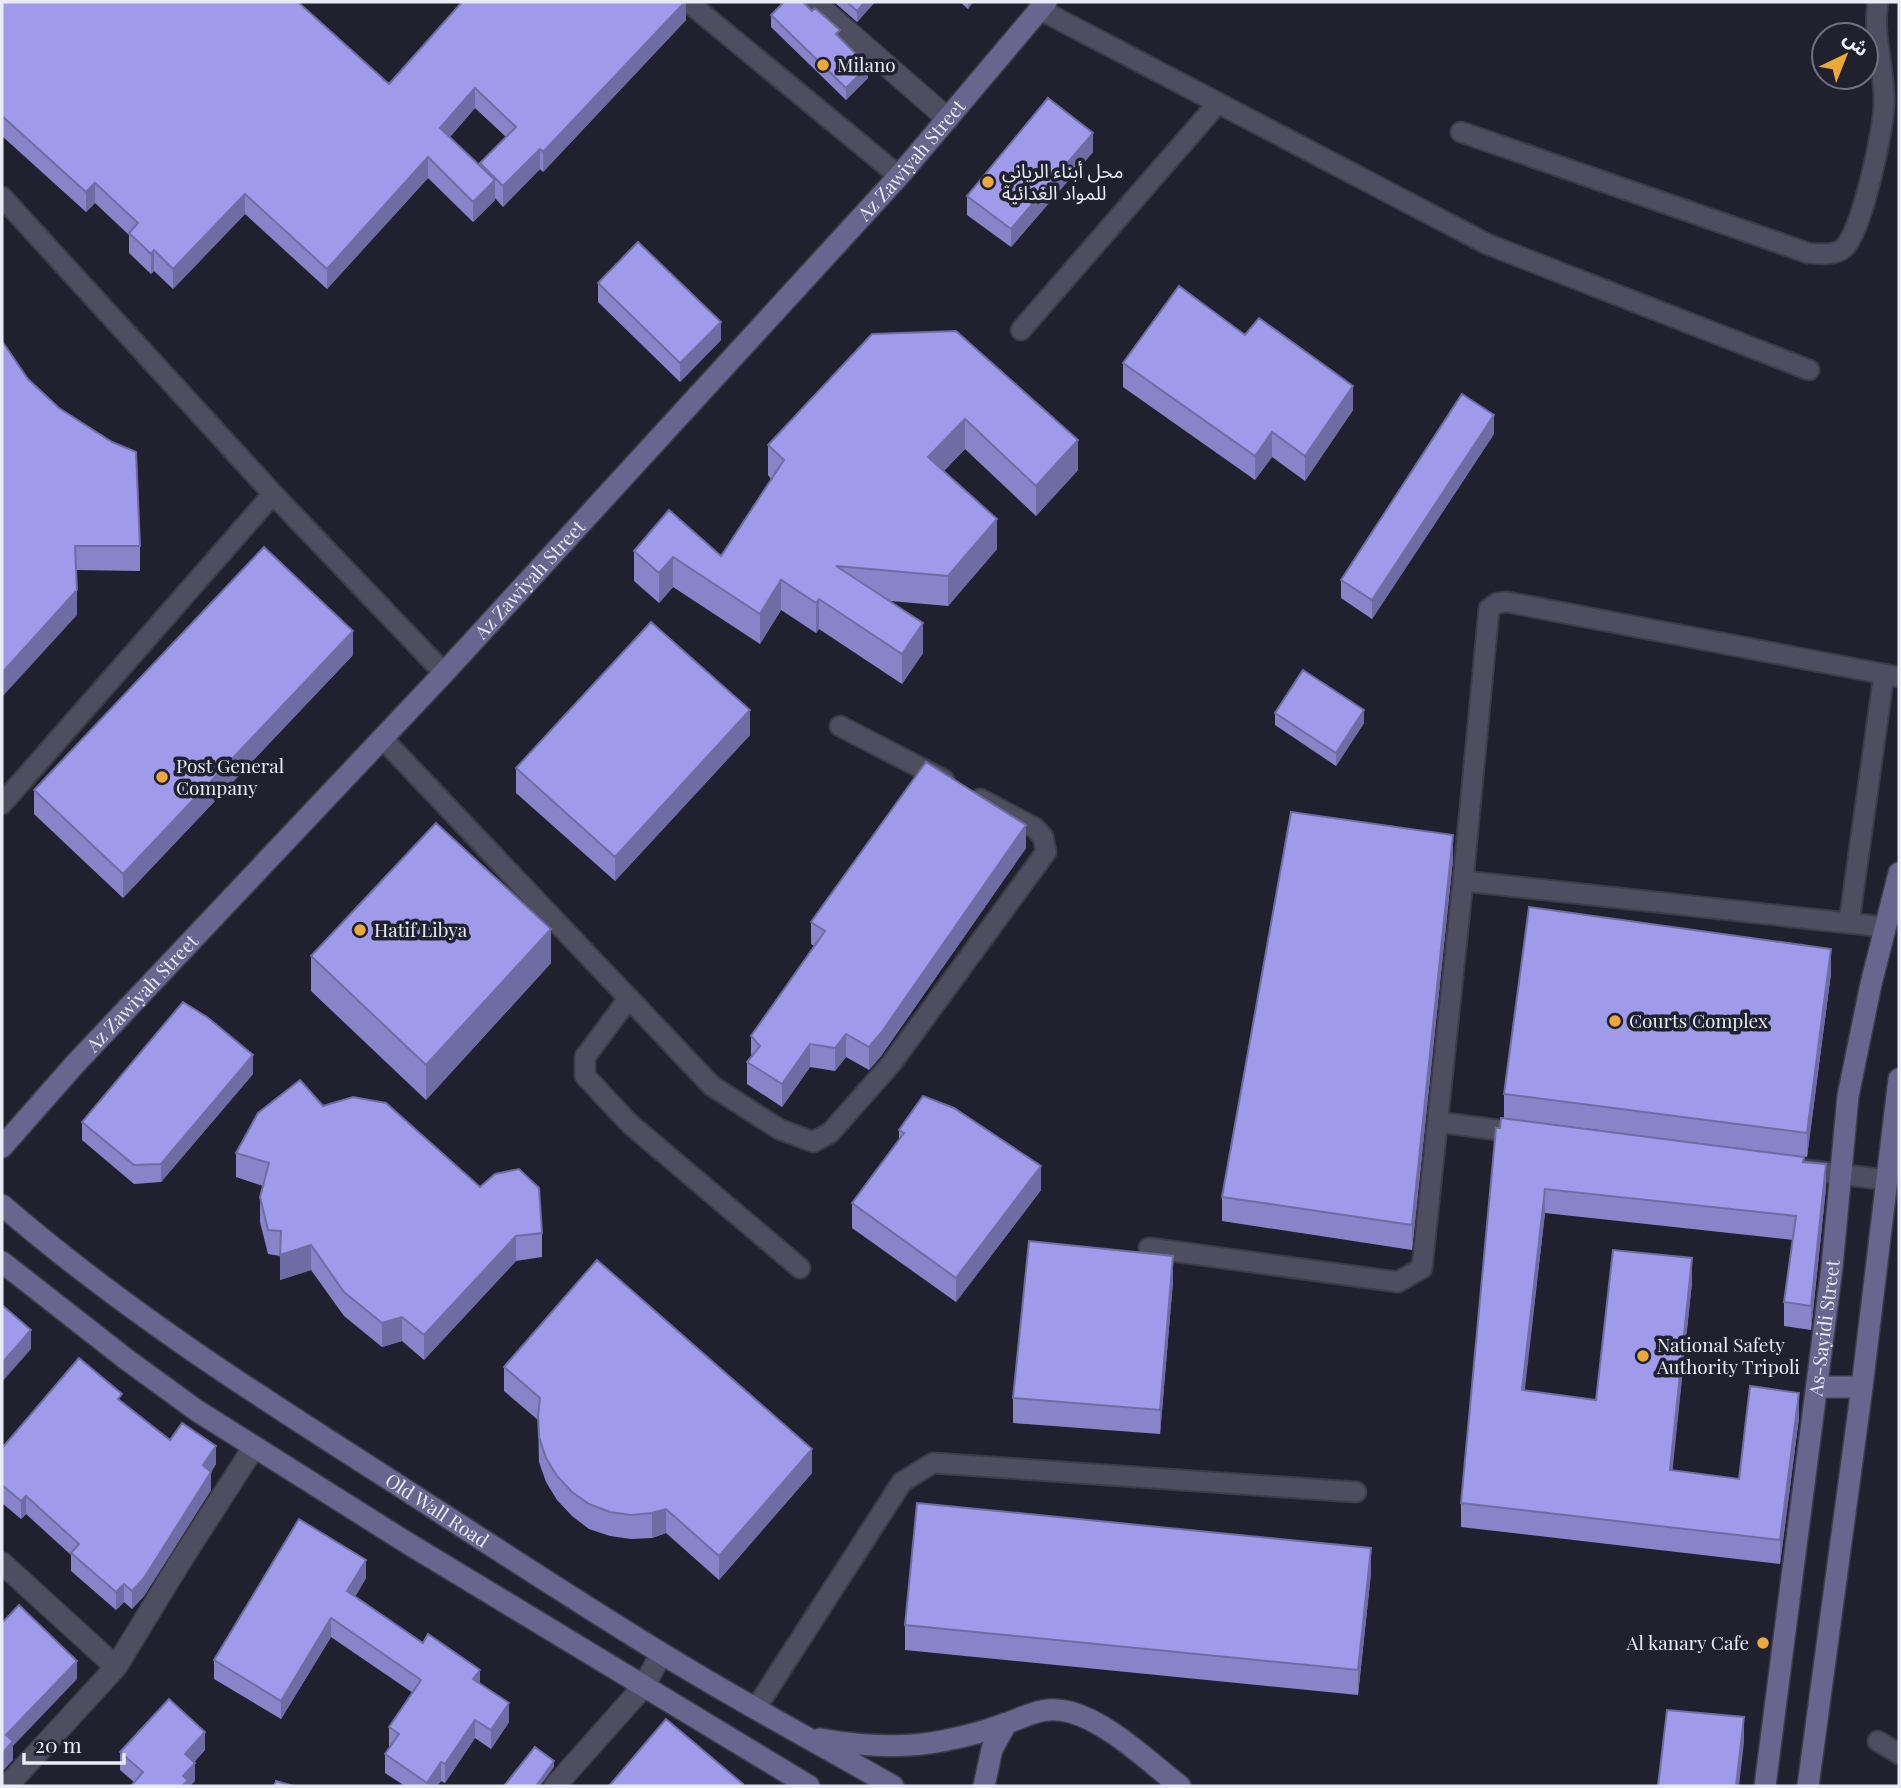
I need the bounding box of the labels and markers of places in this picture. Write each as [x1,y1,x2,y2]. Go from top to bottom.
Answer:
place label: Milano [837,51,896,77]
marker: Milano [815,57,831,73]
place label: محل أبناء الرياني للمواد الغدائية [1002,157,1124,205]
marker: محل أبناء الرياني للمواد الغدائية [980,174,996,190]
place label: Post General Company [176,752,285,800]
marker: Post General Company [154,769,170,785]
place label: Hatif Libya [374,916,468,942]
marker: Hatif Libya [352,922,368,938]
place label: Courts Complex [1629,1007,1768,1033]
marker: Courts Complex [1607,1013,1623,1029]
place label: National Safety Authority Tripoli [1656,1331,1800,1379]
marker: National Safety Authority Tripoli [1635,1348,1651,1364]
place label: Al kanary Cafe [1626,1629,1749,1655]
marker: Al kanary Cafe [1755,1635,1771,1651]

